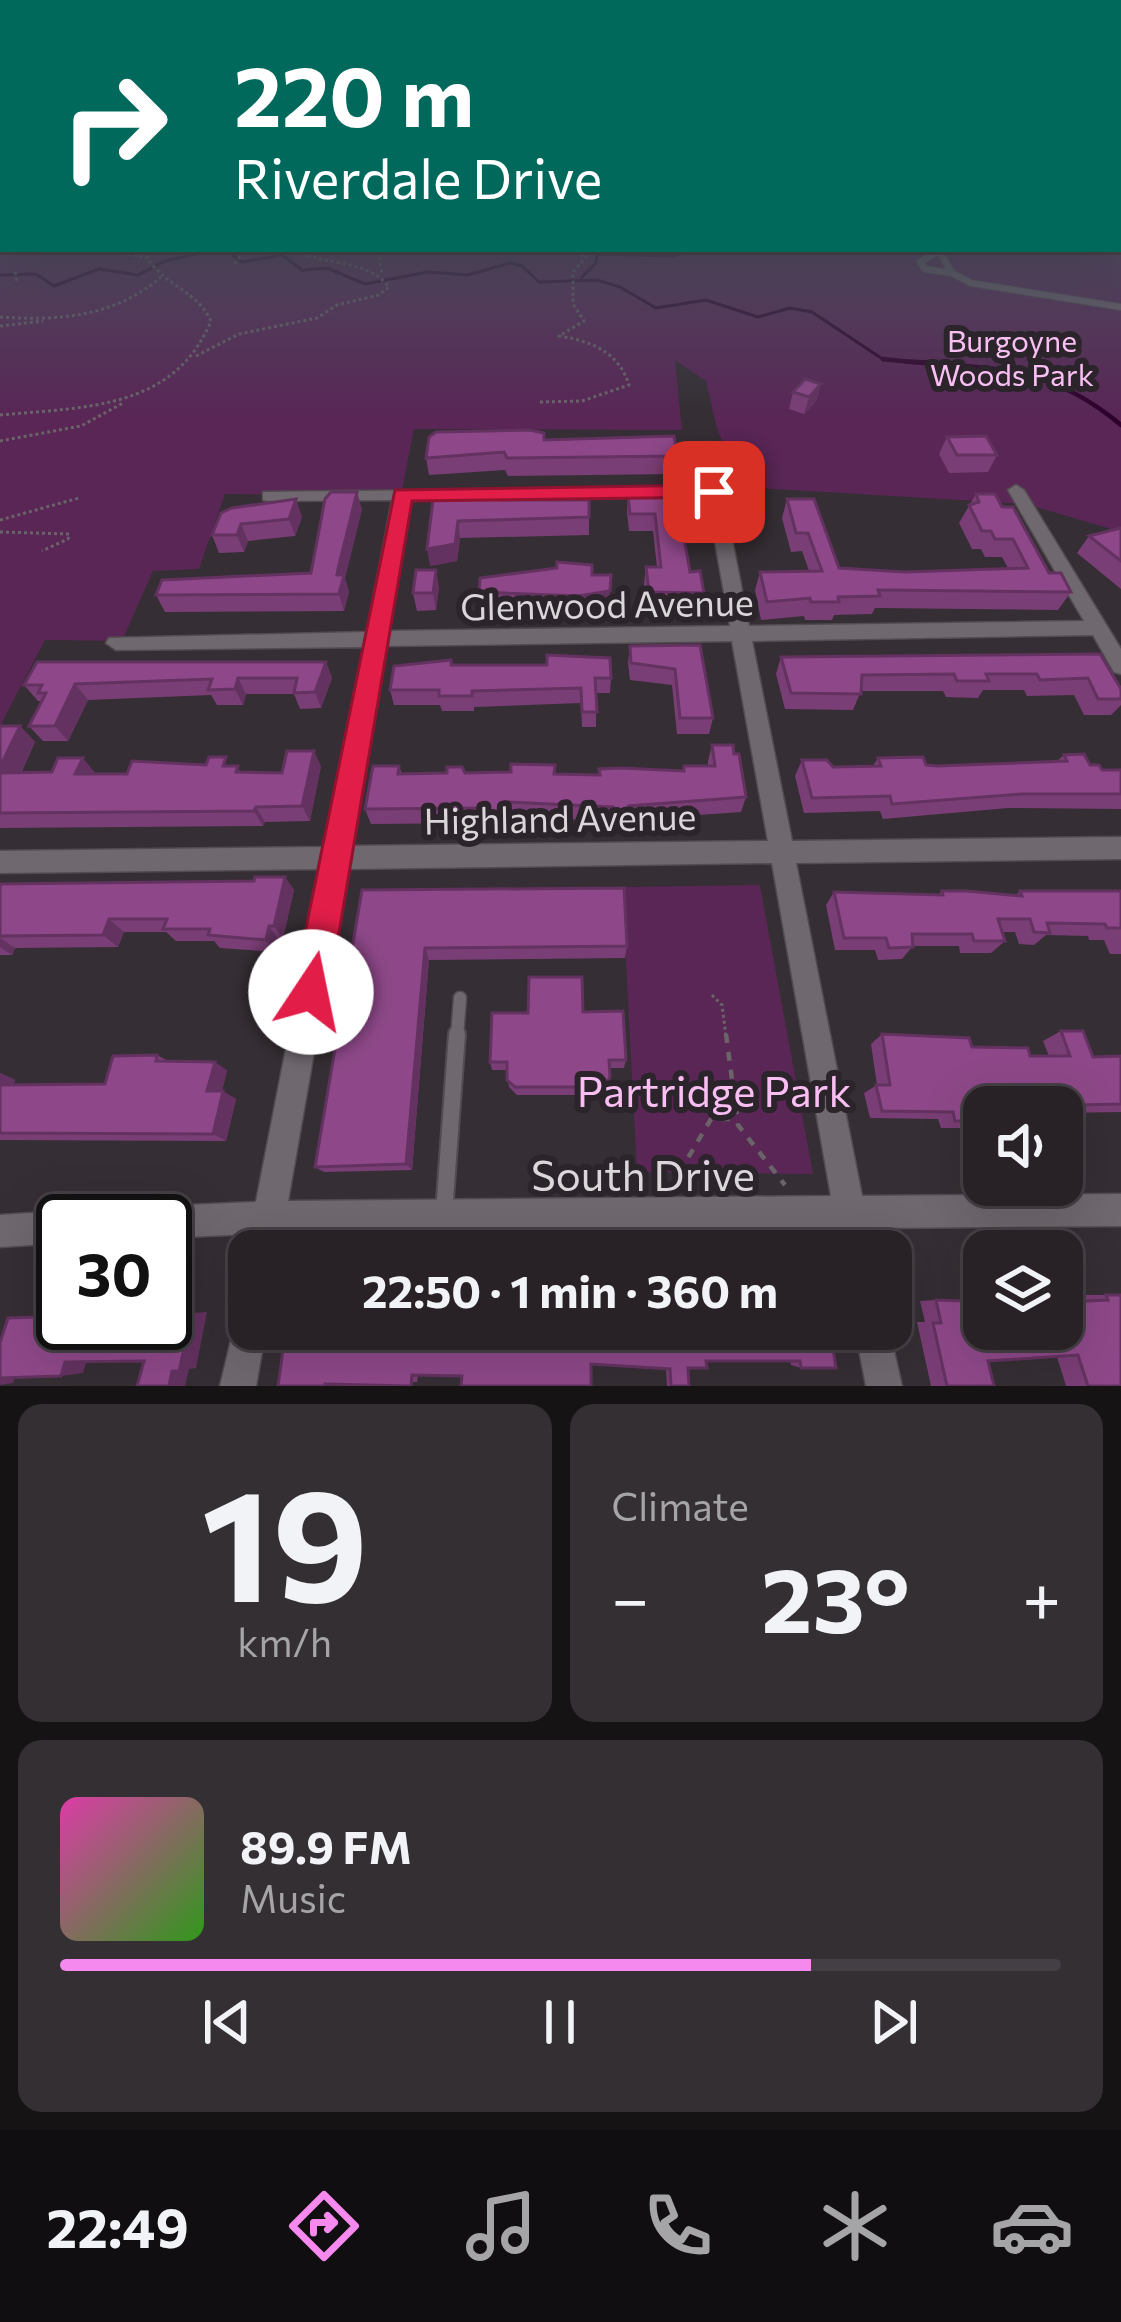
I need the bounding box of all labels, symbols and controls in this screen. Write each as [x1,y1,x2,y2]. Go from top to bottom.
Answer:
text: 220 m [234,42,474,144]
icon: right [36,48,192,204]
text: Riverdale Drive [234,144,602,210]
park label: Burgoyne Woods Park [930,321,1094,392]
pin [663,441,765,543]
icon: arrive [681,459,747,525]
street label: Glenwood Avenue [460,578,754,628]
street label: Highland Avenue [423,793,697,841]
position arrow [248,929,374,1055]
park label: Partridge Park [577,1064,851,1116]
map controls [963,1086,1083,1350]
button: sound [963,1086,1083,1206]
street label: South Drive [531,1148,755,1200]
speed limit sign: 30 [36,1194,192,1350]
button: layers [963,1230,1083,1350]
text: 22:50 · 1 min · 360 m [362,1262,778,1317]
text: 19 [201,1443,368,1634]
text: Climate [612,1481,749,1529]
text: 23° [761,1541,910,1652]
text: − [612,1556,649,1637]
text: + [1022,1556,1061,1637]
text: km/h [237,1617,332,1665]
text: 89.9 FM [240,1818,412,1873]
text: Music [240,1873,346,1921]
icon: previous [194,1989,260,2055]
icon: pause [527,1989,593,2055]
icon: next [861,1989,927,2055]
icon: directions [282,2184,366,2268]
icon: music [459,2184,543,2268]
icon: phone [636,2184,720,2268]
icon: climate [813,2184,897,2268]
icon: car [990,2184,1074,2268]
text: 22:49 [47,2193,189,2259]

